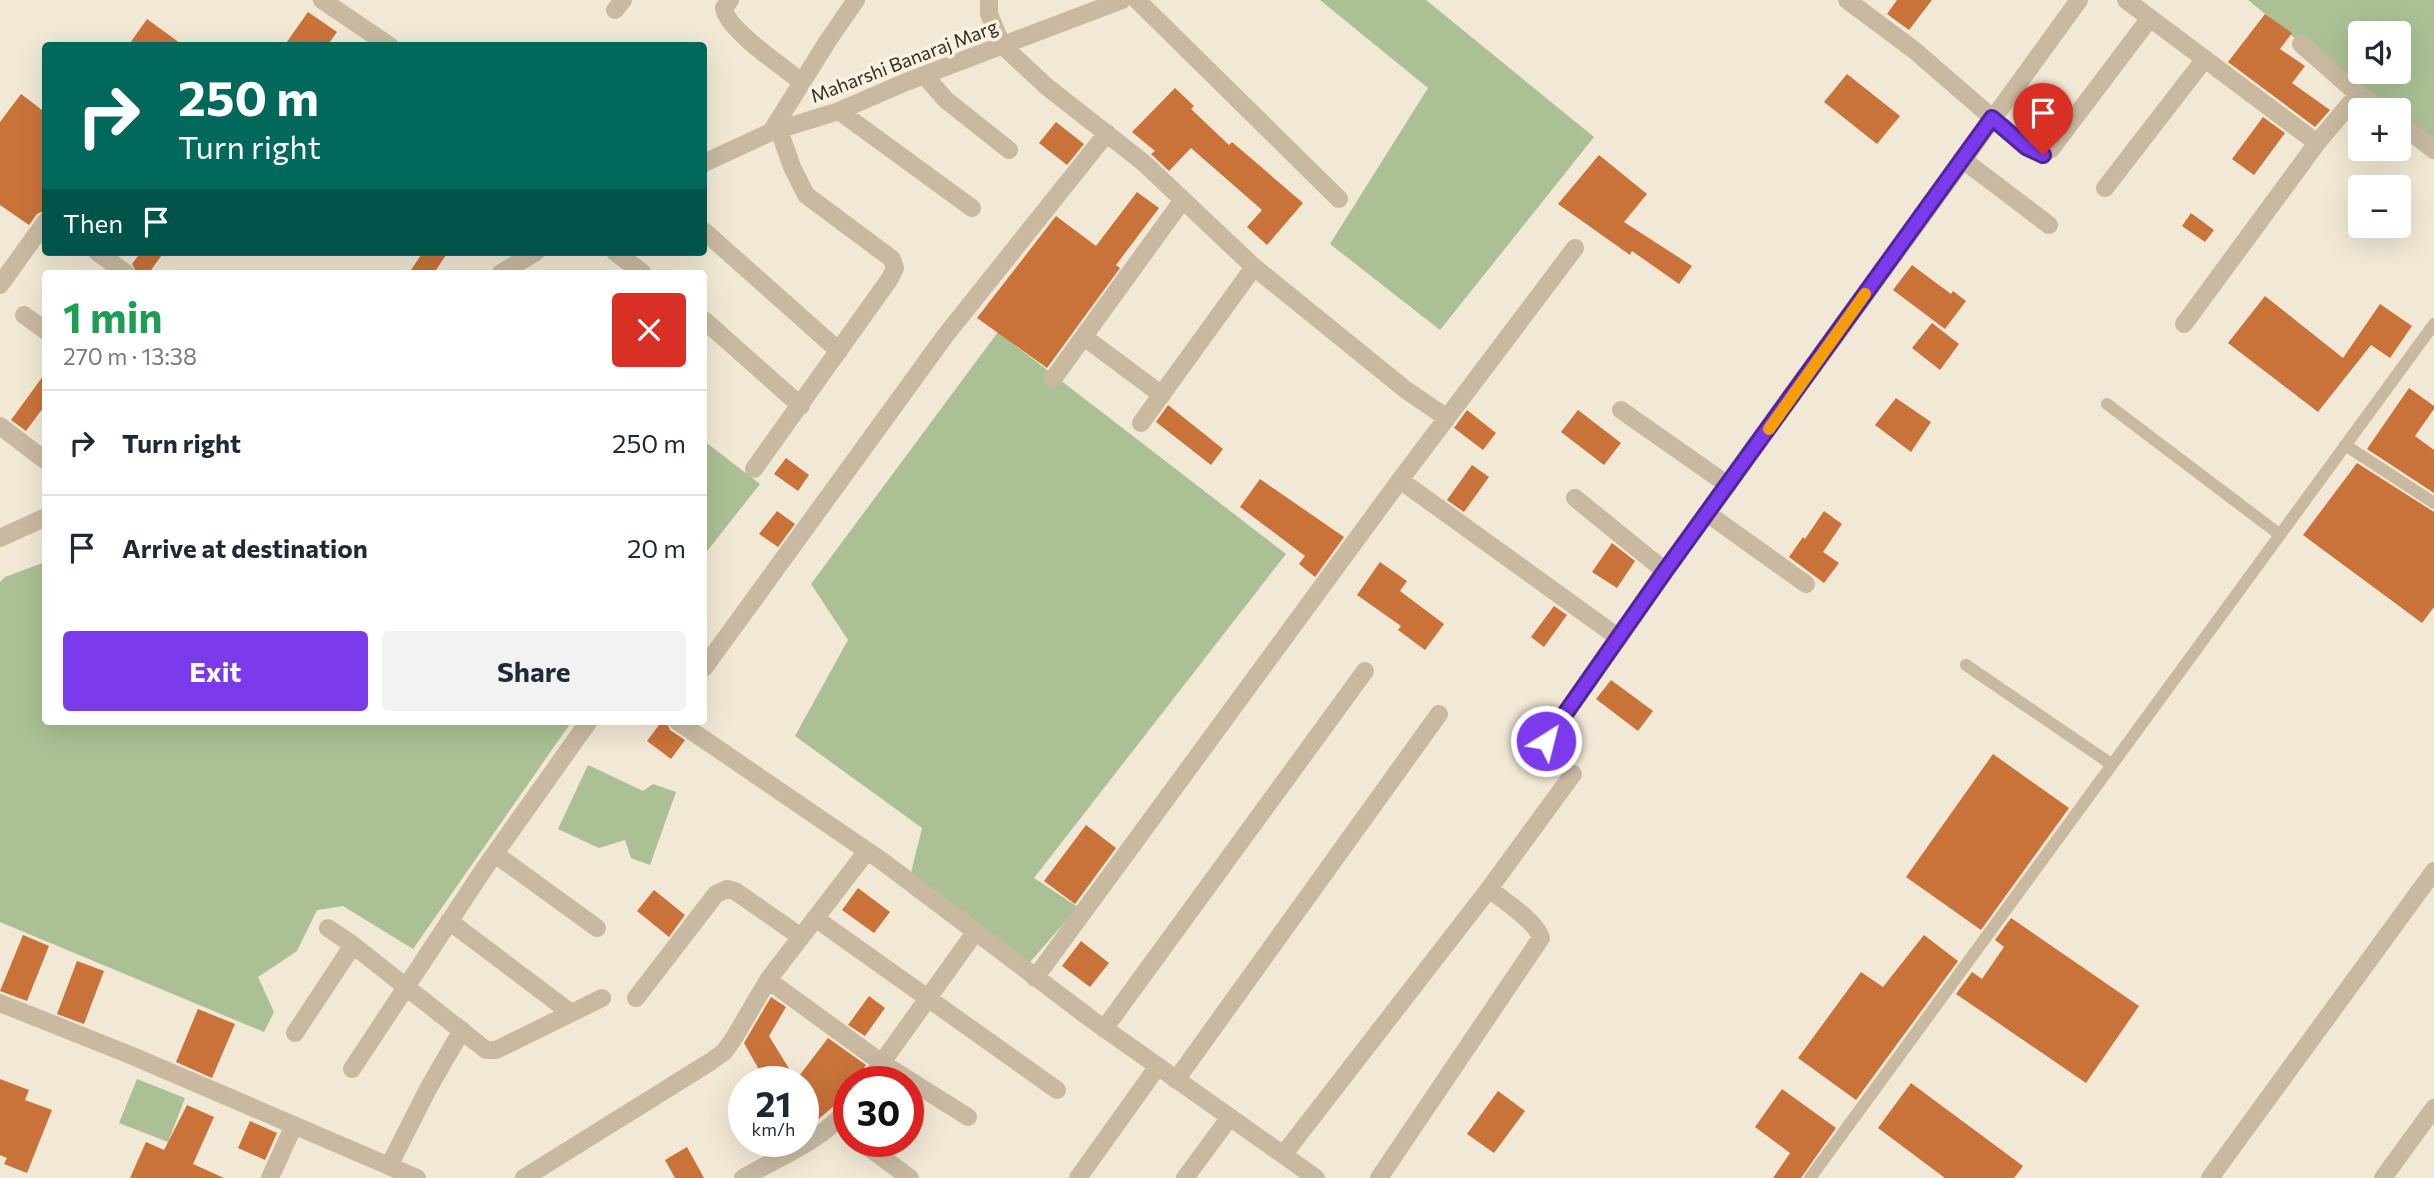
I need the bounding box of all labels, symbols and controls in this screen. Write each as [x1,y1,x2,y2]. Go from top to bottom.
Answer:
street label: Maharshi Banaraj Marg [807,14,1001,107]
map controls [2348,21,2411,238]
button: sound [2348,21,2411,84]
text: 250 m [178,66,319,126]
icon: right [63,70,154,161]
pin [2013,83,2073,155]
icon: arrive [2024,94,2062,132]
button: + [2348,98,2411,161]
text: Turn right [178,126,321,166]
button: − [2348,175,2411,238]
icon: arrive [137,203,175,241]
text: Then [63,207,123,238]
text: 1 min [63,290,163,342]
button: close [612,293,686,367]
text: 270 m · 13:38 [63,342,197,370]
icon: right [63,424,101,462]
text: Turn right [122,427,241,458]
text: 250 m [612,427,686,458]
icon: arrive [63,529,101,567]
text: Arrive at destination [122,532,368,563]
text: 20 m [627,532,686,563]
button: Exit [63,631,368,711]
button: Share [382,631,686,711]
position arrow [1509,704,1583,778]
speed limit sign: 30 [833,1066,924,1157]
text: 21 [756,1081,791,1124]
text: km/h [752,1118,795,1140]

